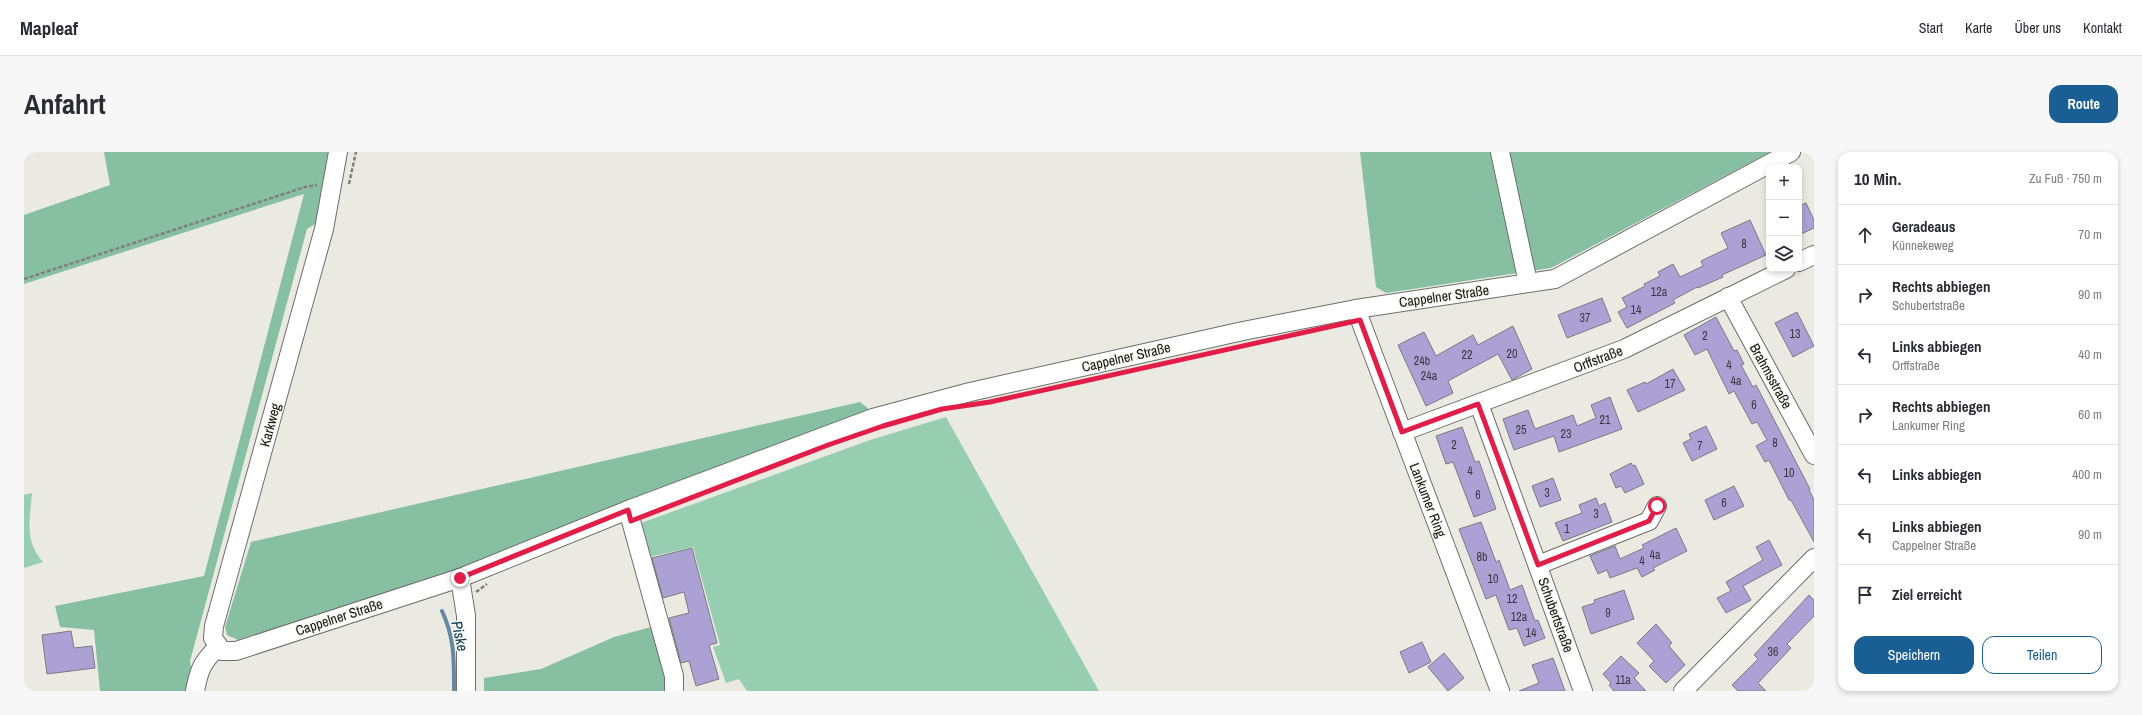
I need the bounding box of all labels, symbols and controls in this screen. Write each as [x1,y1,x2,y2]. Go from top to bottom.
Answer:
text: Mapleaf [20,15,78,41]
text: Start [1919,19,1943,37]
text: Karte [1965,19,1992,37]
text: Über uns [2014,19,2061,37]
text: Kontakt [2083,19,2122,37]
text: Anfahrt [24,85,106,123]
button: Route [2049,85,2118,123]
map controls [1766,164,1802,272]
button: + [1766,164,1802,200]
text: 10 Min. [1854,167,1901,190]
text: Zu Fuß · 750 m [2029,170,2102,187]
button: − [1766,200,1802,236]
text: Geradeaus [1892,216,1956,237]
icon: ahead [1854,224,1876,246]
text: 70 m [2078,226,2102,243]
house number: 8 [1741,236,1747,252]
button: layers [1766,236,1802,272]
text: Künnekeweg [1892,237,1954,254]
text: Rechts abbiegen [1892,276,1990,297]
street label: Cappelner Straße [1398,281,1490,311]
house number: 12a [1651,284,1668,300]
icon: right [1854,284,1876,306]
text: 90 m [2078,286,2102,303]
text: Schubertstraße [1892,297,1965,314]
house number: 14 [1631,302,1642,318]
house number: 37 [1580,310,1591,326]
house number: 13 [1790,326,1800,342]
house number: 2 [1702,328,1708,344]
text: Links abbiegen [1892,336,1982,357]
street label: Cappelner Straße [1080,338,1172,376]
street label: Brahmsstraße [1746,340,1796,412]
street label: Orffstraße [1571,341,1625,377]
icon: left [1854,344,1876,366]
house number: 20 [1507,346,1517,362]
text: 40 m [2078,346,2102,363]
house number: 22 [1462,347,1472,363]
house number: 24b [1414,353,1430,369]
house number: 4 [1726,357,1732,373]
text: Orffstraße [1892,357,1940,374]
house number: 24a [1421,368,1438,384]
house number: 4a [1731,373,1742,389]
house number: 17 [1665,376,1676,392]
text: Rechts abbiegen [1892,396,1990,417]
house number: 6 [1751,397,1757,413]
street label: Karkweg [256,401,285,449]
icon: right [1854,404,1876,426]
text: 60 m [2078,406,2102,423]
house number: 21 [1600,412,1611,428]
text: Lankumer Ring [1892,417,1965,434]
house number: 25 [1516,422,1527,438]
house number: 23 [1561,426,1571,442]
house number: 8 [1772,435,1778,451]
house number: 2 [1451,437,1457,453]
house number: 7 [1697,438,1703,454]
street label: Lankumer Ring [1406,460,1451,540]
house number: 4 [1467,463,1473,479]
icon: left [1854,464,1876,486]
text: Links abbiegen [1892,464,1982,485]
house number: 10 [1784,465,1794,481]
text: 400 m [2072,466,2102,483]
house number: 3 [1544,485,1550,501]
house number: 6 [1475,487,1481,503]
house number: 6 [1721,495,1727,511]
route start [1648,497,1666,515]
house number: 3 [1593,506,1599,522]
text: Links abbiegen [1892,516,1982,537]
house number: 1 [1564,521,1570,537]
icon: left [1854,524,1876,546]
text: 90 m [2078,526,2102,543]
text: Cappelner Straße [1892,537,1976,554]
house number: 4a [1650,547,1661,563]
house number: 8b [1477,549,1487,565]
house number: 4 [1639,553,1645,569]
route end [451,569,469,587]
house number: 10 [1488,571,1498,587]
street label: Schubertstraße [1534,575,1578,655]
icon: arrive [1854,584,1876,606]
text: Ziel erreicht [1892,584,1962,605]
house number: 12 [1507,591,1517,607]
street label: Cappelner Straße [293,594,385,640]
house number: 9 [1605,605,1611,621]
house number: 12a [1511,609,1528,625]
water label: Piske [446,619,474,654]
house number: 14 [1526,625,1537,641]
button: Speichern [1854,636,1974,674]
button: Teilen [1982,636,2102,674]
house number: 36 [1768,644,1778,660]
house number: 11a [1615,672,1631,688]

